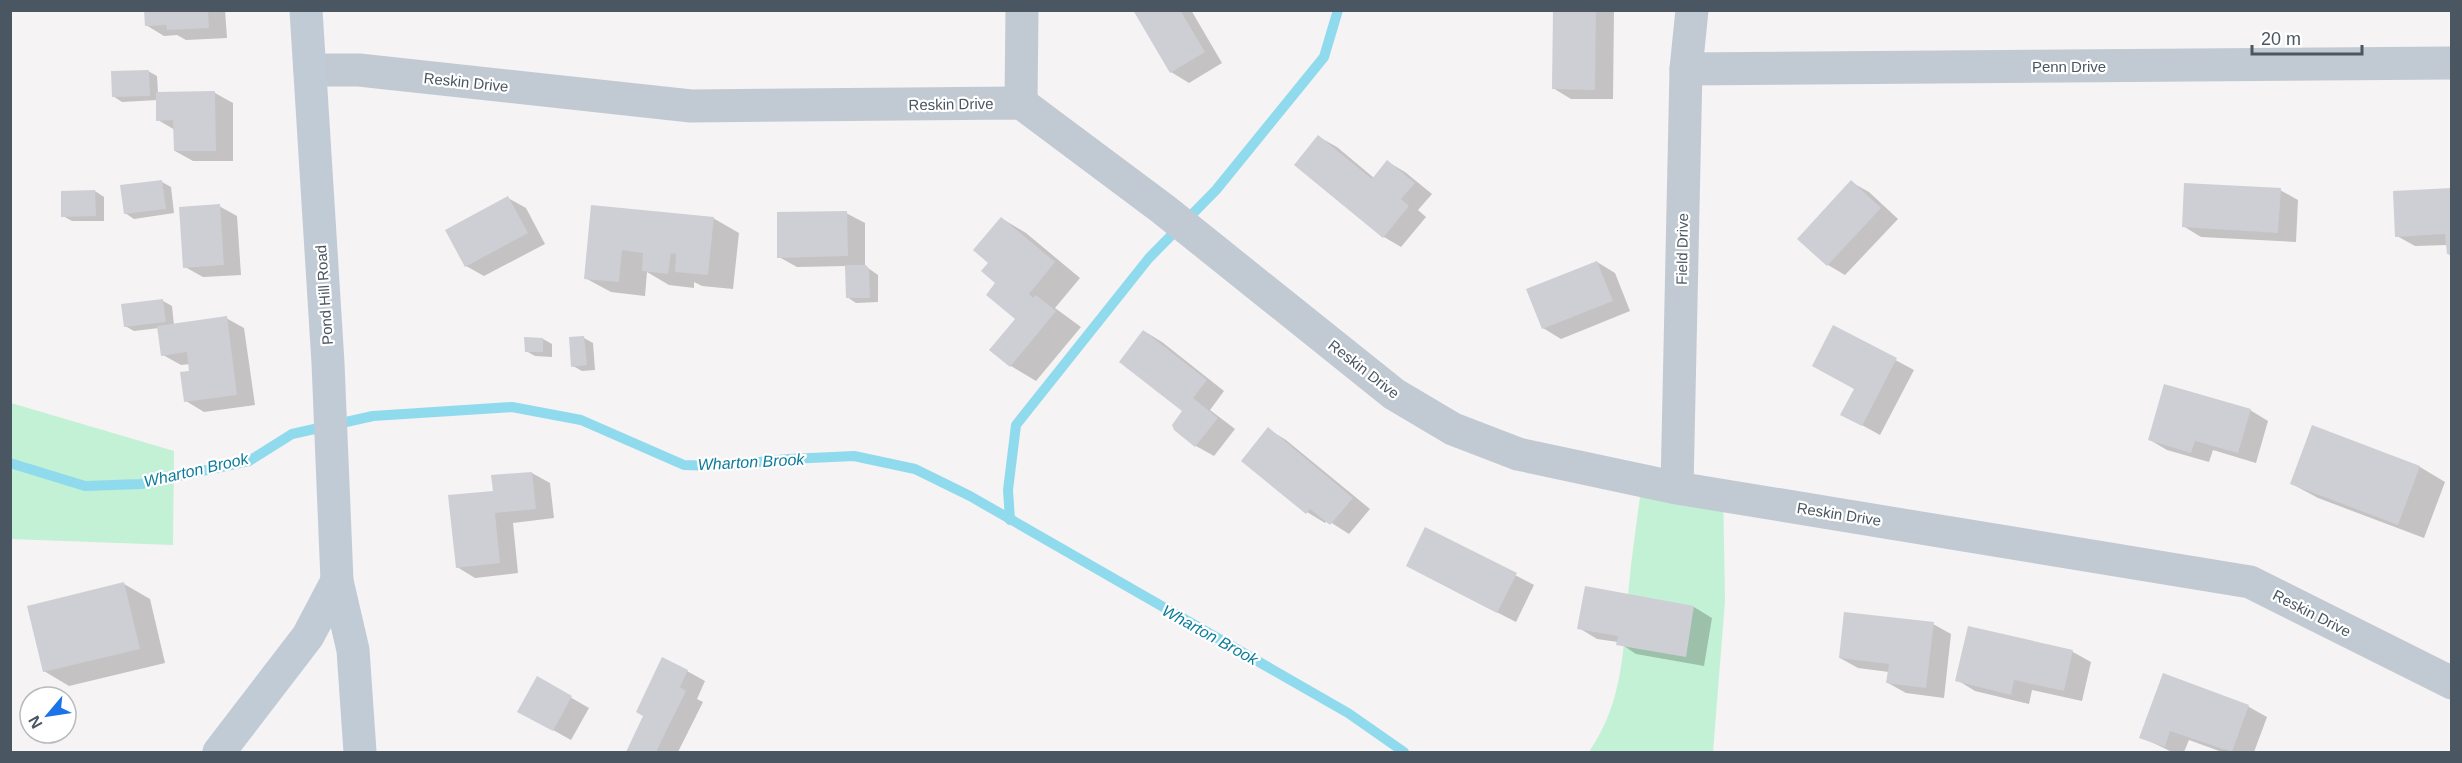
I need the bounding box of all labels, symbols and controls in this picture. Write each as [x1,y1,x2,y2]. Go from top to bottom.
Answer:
scale bar [2252,18,2362,56]
text: 20 m [2261,29,2301,49]
street label: Penn Drive [2032,58,2106,75]
street label: Reskin Drive [423,69,509,95]
street label: Reskin Drive [908,95,994,113]
street label: Field Drive [1673,213,1691,285]
street label: Pond Hill Road [312,244,336,346]
street label: Reskin Drive [1325,336,1403,402]
water label: Wharton Brook [142,449,251,490]
water label: Wharton Brook [697,451,806,473]
street label: Reskin Drive [1796,499,1882,529]
street label: Reskin Drive [2270,586,2354,640]
water label: Wharton Brook [1159,602,1262,669]
north arrow [18,685,78,745]
text: N [25,713,46,731]

